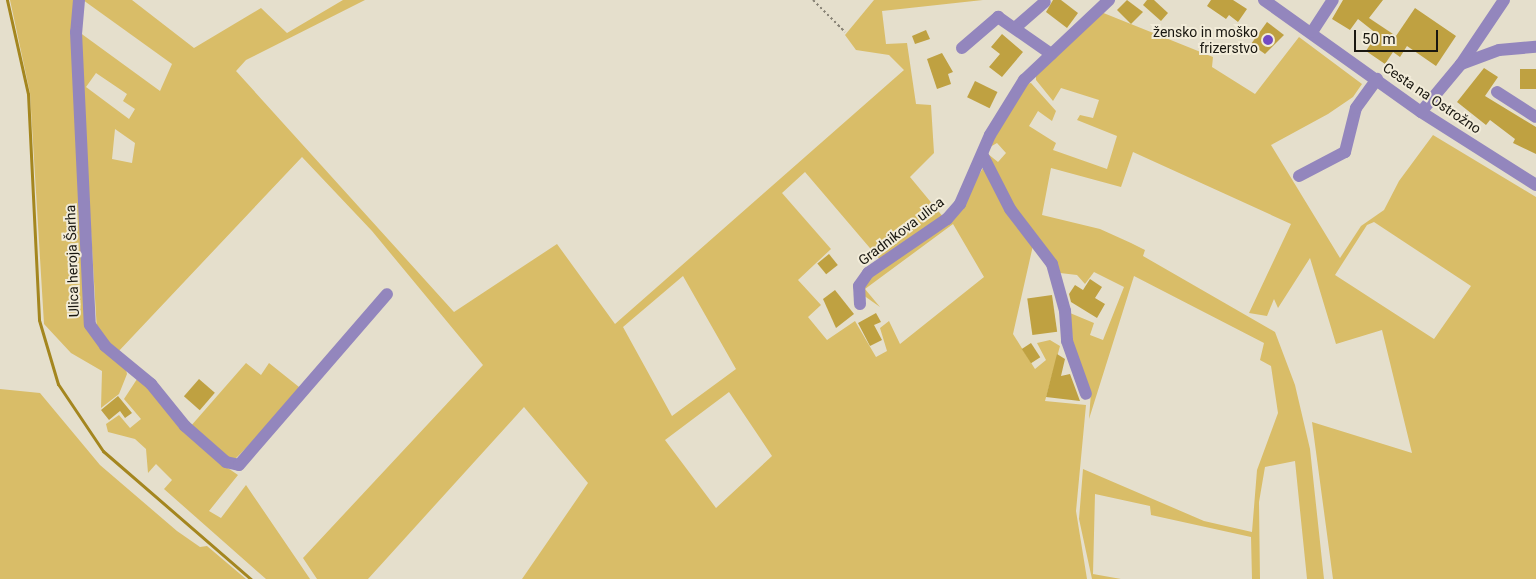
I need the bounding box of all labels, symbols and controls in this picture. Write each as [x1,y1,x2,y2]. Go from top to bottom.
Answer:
scale bar [1356,20,1440,52]
place label: žensko in moško frizerstvo [1153,24,1258,56]
text: 50 m [1362,30,1396,48]
marker: žensko in moško frizerstvo [1262,34,1274,46]
street label: Cesta na Ostrožno [1380,59,1484,137]
street label: Gradnikova ulica [855,193,947,269]
street label: Ulica heroja Šarha [62,205,82,317]

